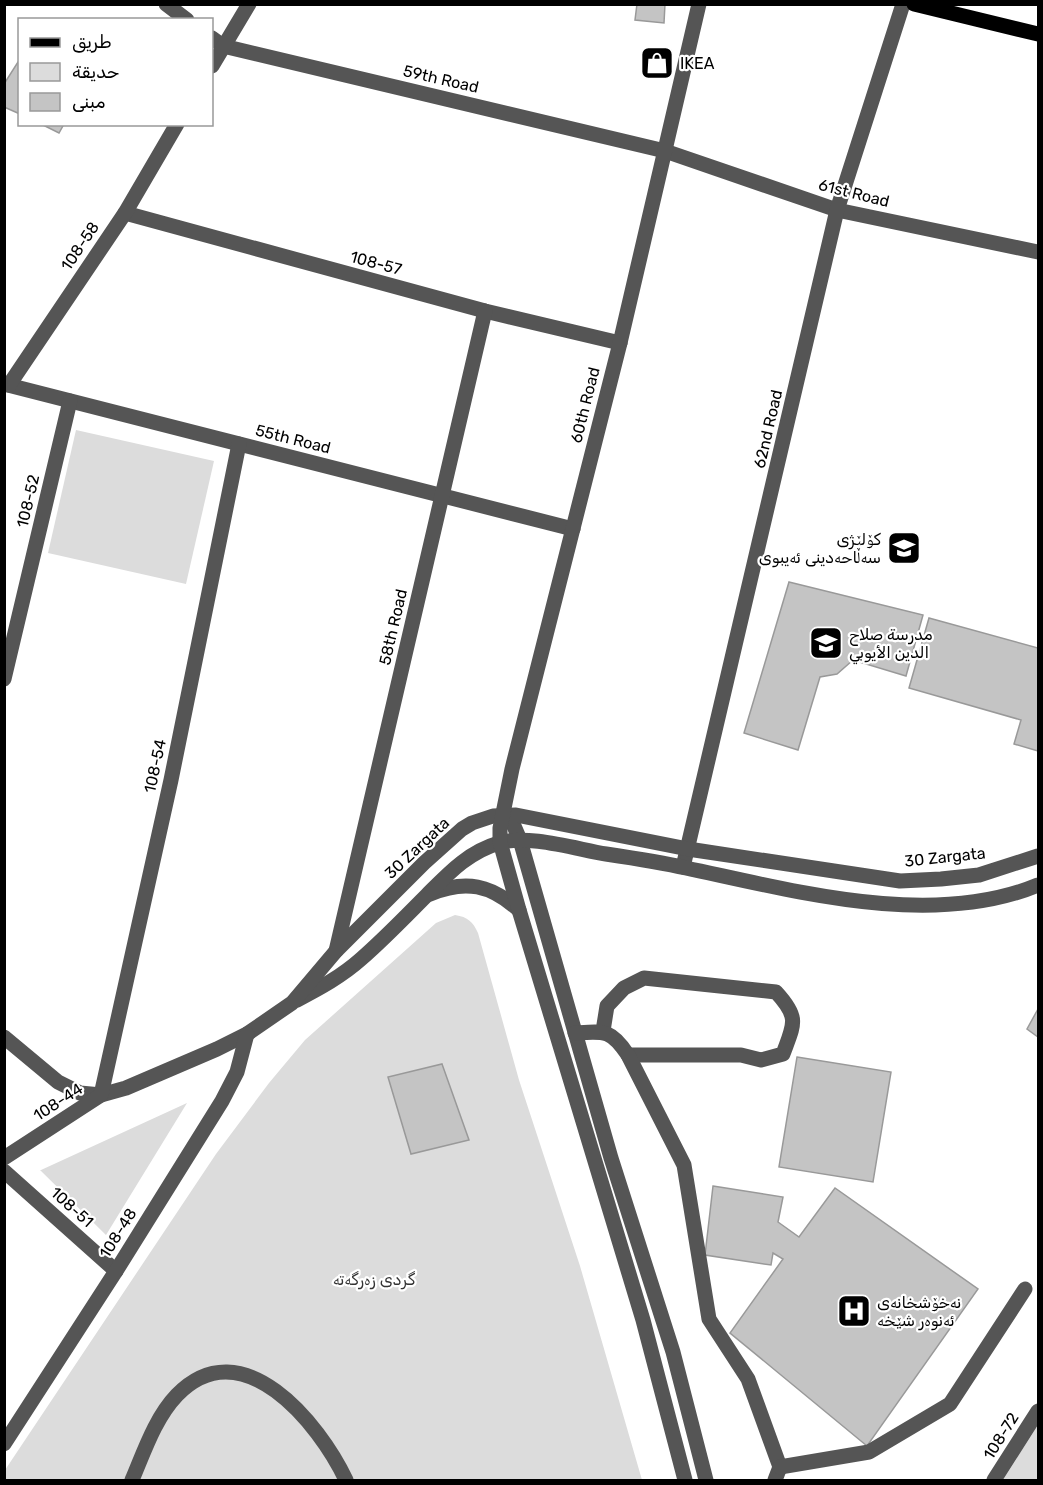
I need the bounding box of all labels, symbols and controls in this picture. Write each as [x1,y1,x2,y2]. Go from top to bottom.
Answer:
legend [18,18,213,126]
text: طريق [72,31,112,53]
shop icon: IKEA [639,45,675,81]
place label: IKEA [680,54,715,73]
text: حديقة [72,61,119,83]
street label: 59th Road [401,61,481,97]
text: مبنى [72,91,106,113]
street label: 61st Road [817,175,891,211]
street label: 108-58 [57,218,103,274]
street label: 108-57 [348,247,404,279]
street label: 60th Road [566,365,604,445]
street label: 62nd Road [750,388,786,470]
street label: 55th Road [253,420,333,458]
street label: 108-52 [13,473,43,529]
place label: کۆلێژی سەڵاحەدینی ئەیبوی [759,530,882,568]
school or university icon: کۆلێژی سەڵاحەدینی ئەیبوی [886,530,922,566]
street label: 58th Road [375,587,411,667]
school or university icon: مدرسة صلاح الدين الأيوبي [808,625,844,661]
place label: مدرسة صلاح الدين الأيوبي [849,625,933,665]
street label: 108-54 [140,737,170,794]
street label: 30 Zargata [381,813,453,883]
street label: 30 Zargata [904,843,986,871]
street label: 108-44 [30,1079,86,1125]
street label: 108-51 [47,1183,97,1231]
street label: 108-48 [95,1205,141,1261]
park label: گردی زەرگەتە [333,1270,416,1290]
hospital icon: نەخۆشخانەی ئەنوەر شێخە [836,1293,872,1329]
place label: نەخۆشخانەی ئەنوەر شێخە [877,1293,961,1331]
street label: 108-72 [979,1409,1023,1463]

